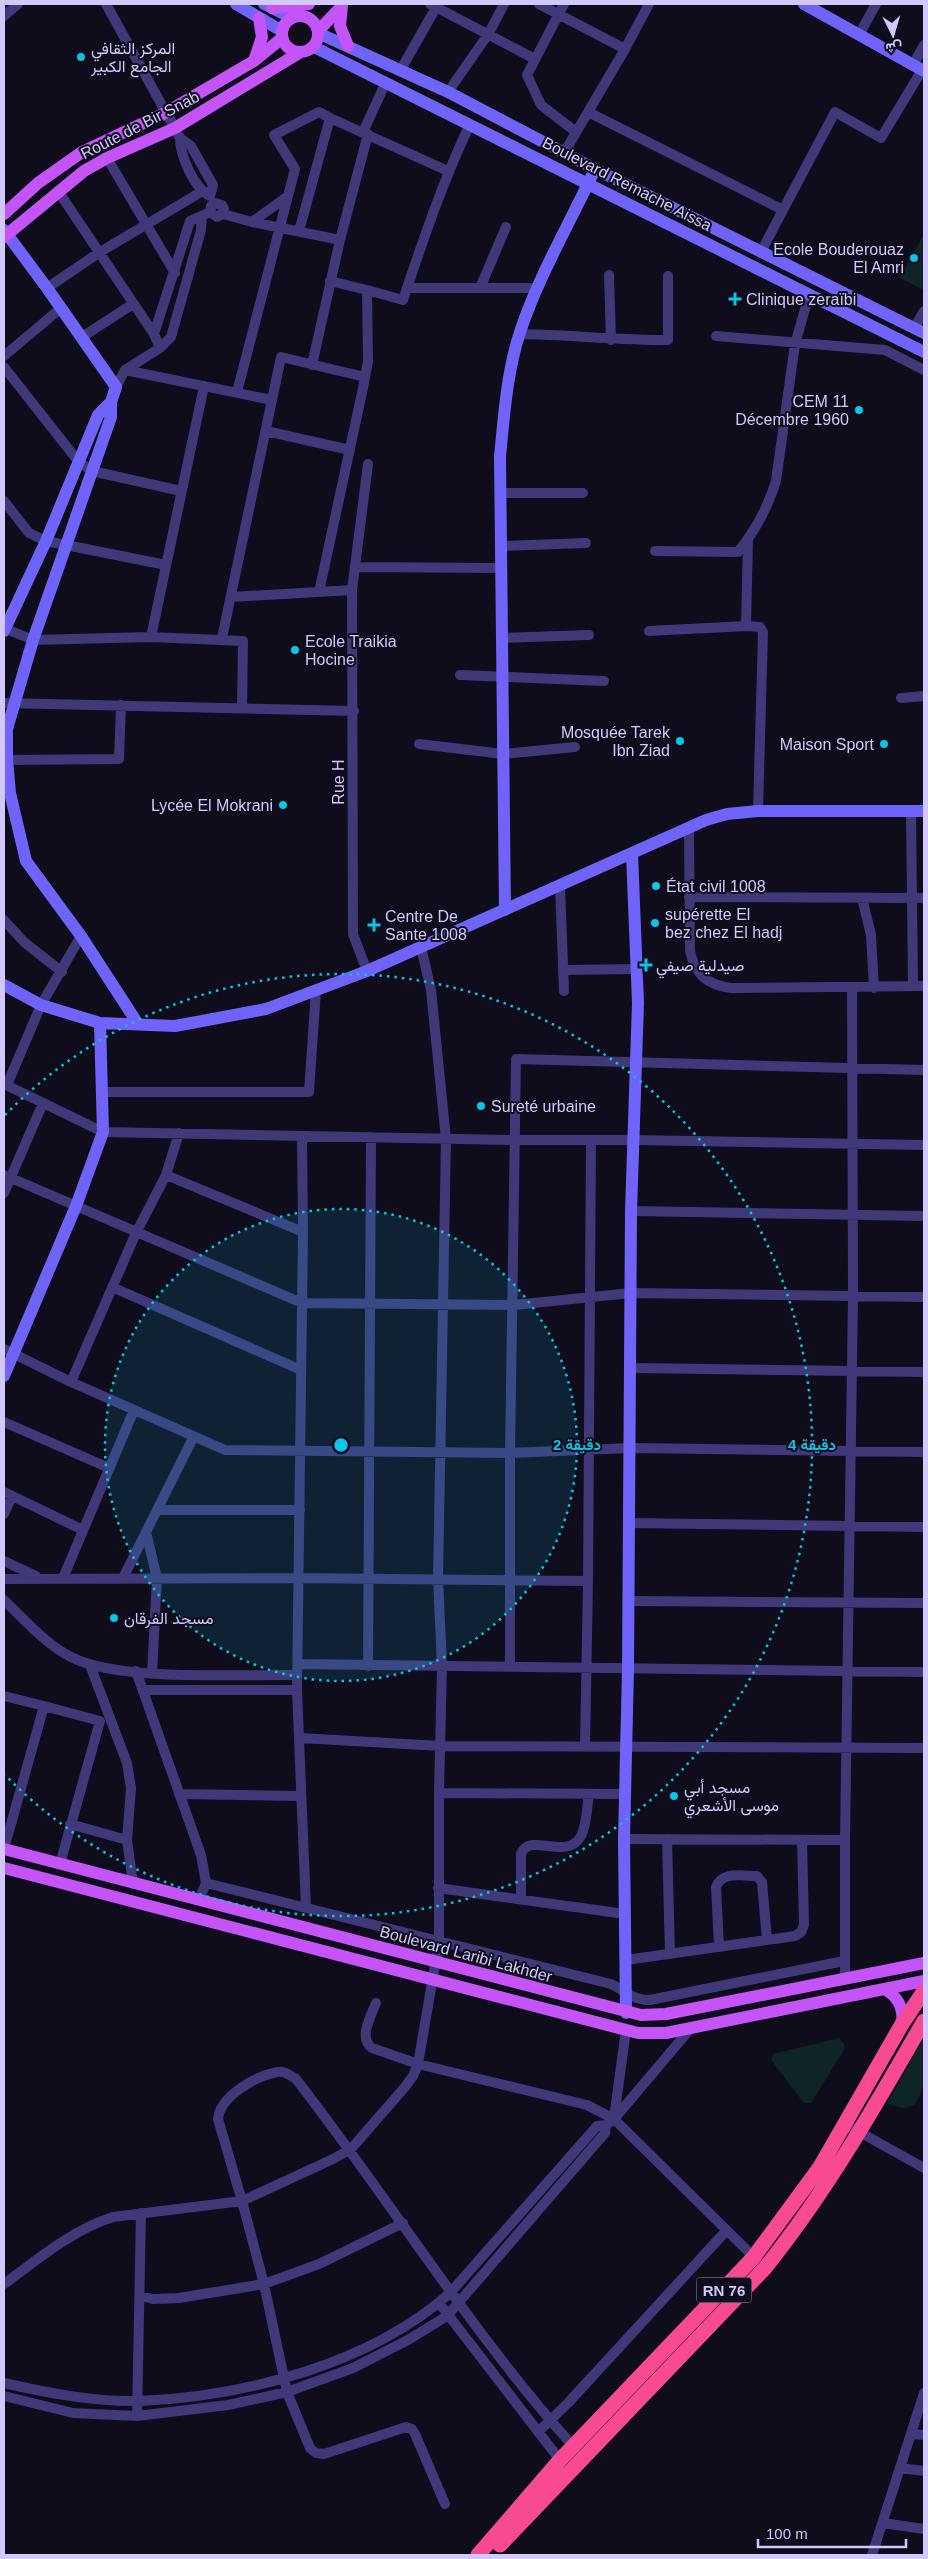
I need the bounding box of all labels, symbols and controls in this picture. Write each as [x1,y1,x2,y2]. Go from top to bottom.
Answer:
north arrow [868,10,918,60]
text: ش [885,38,903,57]
place label: المركز الثقافي الجامع الكبير [90,40,175,78]
marker: المركز الثقافي الجامع الكبير [75,51,87,63]
street label: Route de Bir Snab [78,88,202,162]
street label: Boulevard Remache Aissa [540,134,715,234]
place label: Ecole Bouderouaz El Amri [773,241,904,276]
marker: Ecole Bouderouaz El Amri [908,252,920,264]
place label: Clinique zeraïbi [746,291,856,308]
marker: Clinique zeraïbi [728,292,742,306]
place label: CEM 11 Décembre 1960 [735,393,849,428]
marker: CEM 11 Décembre 1960 [853,404,865,416]
place label: Ecole Traikia Hocine [305,633,397,668]
marker: Ecole Traikia Hocine [289,644,301,656]
place label: Mosquée Tarek Ibn Ziad [561,724,671,759]
marker: Mosquée Tarek Ibn Ziad [674,735,686,747]
place label: Maison Sport [780,736,875,753]
marker: Maison Sport [878,738,890,750]
street label: Rue H [330,759,347,805]
place label: Lycée El Mokrani [151,797,273,814]
marker: Lycée El Mokrani [277,799,289,811]
place label: État civil 1008 [666,877,766,895]
marker: État civil 1008 [650,880,662,892]
place label: supérette El bez chez El hadj [665,906,782,941]
place label: Centre De Sante 1008 [385,908,467,943]
marker: supérette El bez chez El hadj [649,917,661,929]
marker: Centre De Sante 1008 [367,918,381,932]
place label: صيدلية صيفي [656,957,744,979]
marker: صيدلية صيفي [640,959,652,971]
place label: Sureté urbaine [491,1098,596,1115]
marker: Sureté urbaine [475,1100,487,1112]
centre of rings [332,1436,350,1454]
text: 2 دقيقة [553,1436,601,1454]
text: 4 دقيقة [788,1436,836,1454]
place label: مسجد الفرقان [124,1610,214,1629]
marker: مسجد الفرقان [108,1612,120,1624]
place label: مسجد أبي موسى الأشعري [684,1779,779,1819]
marker: مسجد أبي موسى الأشعري [668,1790,680,1802]
street label: Boulevard Laribi Lakhder [378,1923,555,1985]
road number: RN 76 [696,2278,752,2302]
scale bar [758,2516,906,2548]
text: 100 m [766,2525,808,2542]

